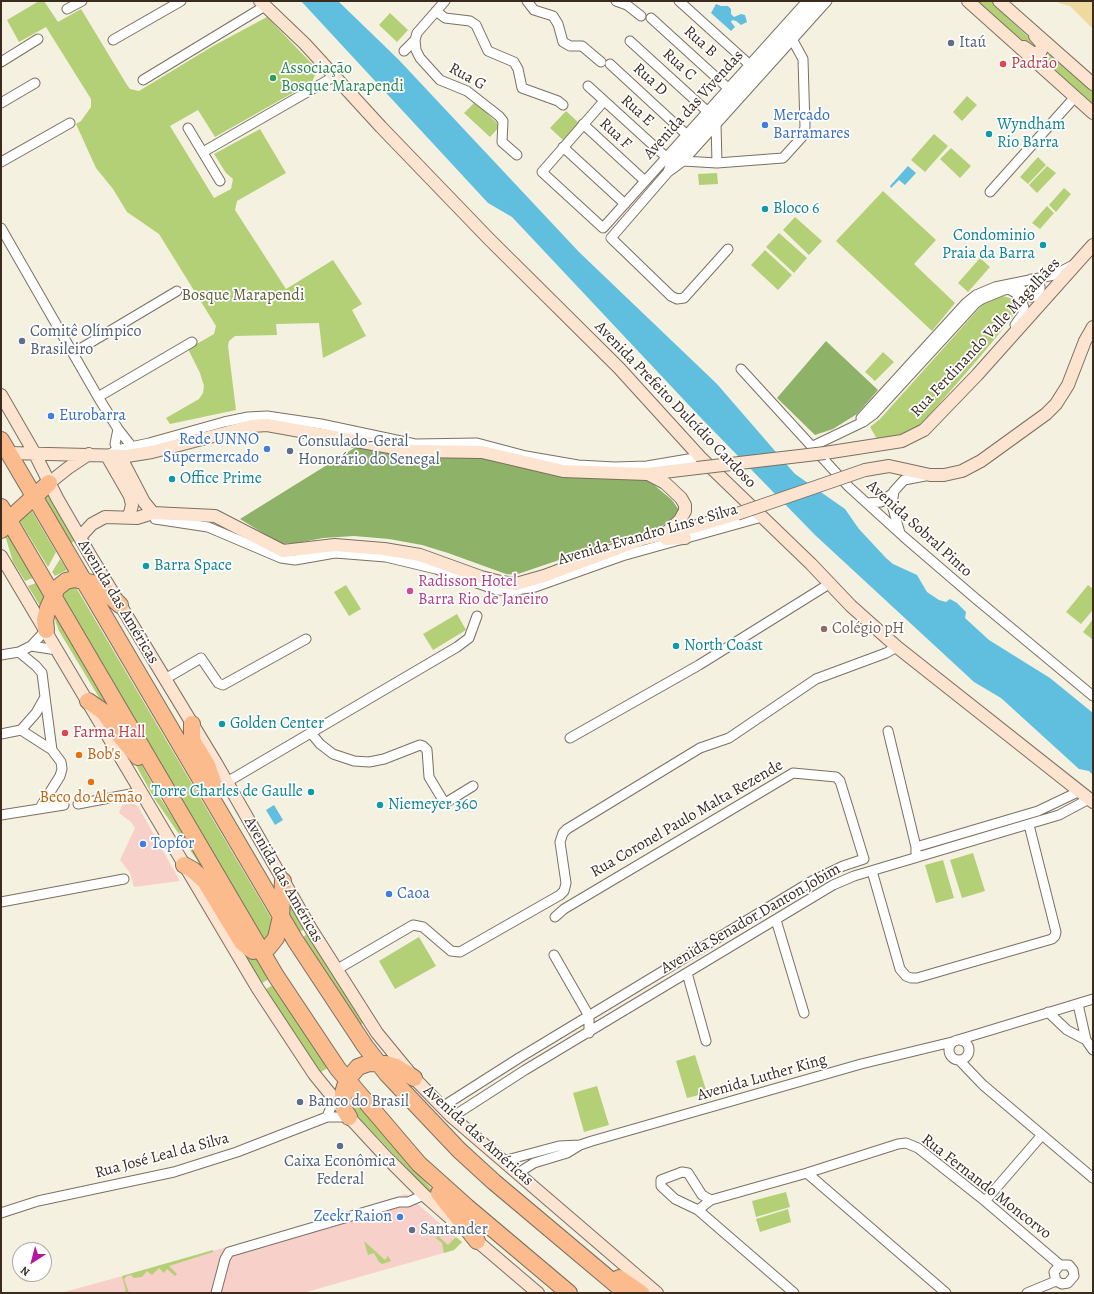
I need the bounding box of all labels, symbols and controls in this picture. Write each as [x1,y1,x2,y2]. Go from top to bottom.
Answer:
street label: Rua B [679,22,721,62]
place label: Itaú [959,33,986,53]
marker: Itaú [946,38,956,48]
street label: Rua C [658,45,700,85]
street label: Avenida das Vivendas [640,47,748,163]
place label: Padrão [1011,54,1057,74]
place label: Associação Bosque Marapendi [281,59,404,97]
street label: Rua G [445,59,489,95]
marker: Padrão [998,59,1008,69]
street label: Rua D [629,60,671,100]
marker: Associação Bosque Marapendi [268,73,278,83]
street label: Rua E [616,91,658,131]
place label: Mercado Barramares [773,106,850,144]
street label: Rua F [595,114,635,154]
place label: Wyndham Rio Barra [997,115,1065,153]
marker: Mercado Barramares [760,120,770,130]
marker: Wyndham Rio Barra [984,129,994,139]
place label: Bloco 6 [773,199,819,219]
marker: Bloco 6 [760,204,770,214]
place label: Condominio Praia da Barra [942,226,1035,264]
marker: Condominio Praia da Barra [1038,240,1048,250]
street label: Rua Ferdinando Valle Magalhães [907,254,1065,422]
park label: Bosque Marapendi [182,286,304,306]
street label: Avenida Prefeito Dulcídio Cardoso [590,318,760,492]
place label: Comitê Olímpico Brasileiro [30,322,141,360]
marker: Comitê Olímpico Brasileiro [17,336,27,346]
place label: Eurobarra [59,406,126,426]
marker: Eurobarra [46,411,56,421]
place label: Rede UNNO Supermercado [163,430,259,468]
place label: Consulado-Geral Honorário do Senegal [298,432,440,470]
marker: Rede UNNO Supermercado [262,444,272,454]
marker: Consulado-Geral Honorário do Senegal [285,446,295,456]
place label: Office Prime [180,469,262,489]
marker: Office Prime [167,474,177,484]
street label: Avenida Sobral Pinto [862,477,976,581]
street label: Avenida Evandro Lins e Silva [556,500,740,570]
street label: Avenida das Américas [73,536,163,668]
place label: Barra Space [154,556,232,576]
marker: Barra Space [141,561,151,571]
place label: Radisson Hotel Barra Rio de Janeiro [418,572,549,610]
marker: Radisson Hotel Barra Rio de Janeiro [405,586,415,596]
place label: Colégio pH [832,619,904,639]
marker: Colégio pH [819,624,829,634]
place label: North Coast [684,636,763,656]
marker: North Coast [671,641,681,651]
place label: Golden Center [230,714,324,734]
marker: Golden Center [217,719,227,729]
place label: Farma Hall [73,723,145,743]
marker: Farma Hall [60,728,70,738]
place label: Bob's [87,745,121,765]
marker: Bob's [74,750,84,760]
street label: Rua Coronel Paulo Malta Rezende [587,756,787,882]
marker: Beco do Alemão [86,777,96,787]
place label: Torre Charles de Gaulle [151,782,303,802]
marker: Torre Charles de Gaulle [306,787,316,797]
place label: Beco do Alemão [40,788,142,808]
place label: Niemeyer 360 [388,795,477,815]
marker: Niemeyer 360 [375,800,385,810]
street label: Avenida das Américas [239,814,327,946]
place label: Topfor [151,834,194,854]
marker: Topfor [138,839,148,849]
street label: Avenida Senador Danton Jobim [658,860,844,978]
place label: Caoa [397,884,430,904]
marker: Caoa [384,889,394,899]
street label: Avenida Luther King [695,1050,829,1106]
street label: Avenida das Américas [419,1081,537,1191]
place label: Banco do Brasil [308,1092,409,1112]
marker: Banco do Brasil [295,1097,305,1107]
street label: Rua José Leal da Silva [93,1129,231,1183]
street label: Rua Fernando Moncorvo [917,1130,1055,1244]
marker: Caixa Econômica Federal [335,1141,345,1151]
place label: Caixa Econômica Federal [284,1152,396,1190]
place label: Zeekr Raion [313,1207,392,1227]
marker: Zeekr Raion [395,1212,405,1222]
place label: Santander [420,1220,488,1240]
marker: Santander [407,1225,417,1235]
north arrow [12,1242,52,1282]
text: N [18,1263,33,1280]

